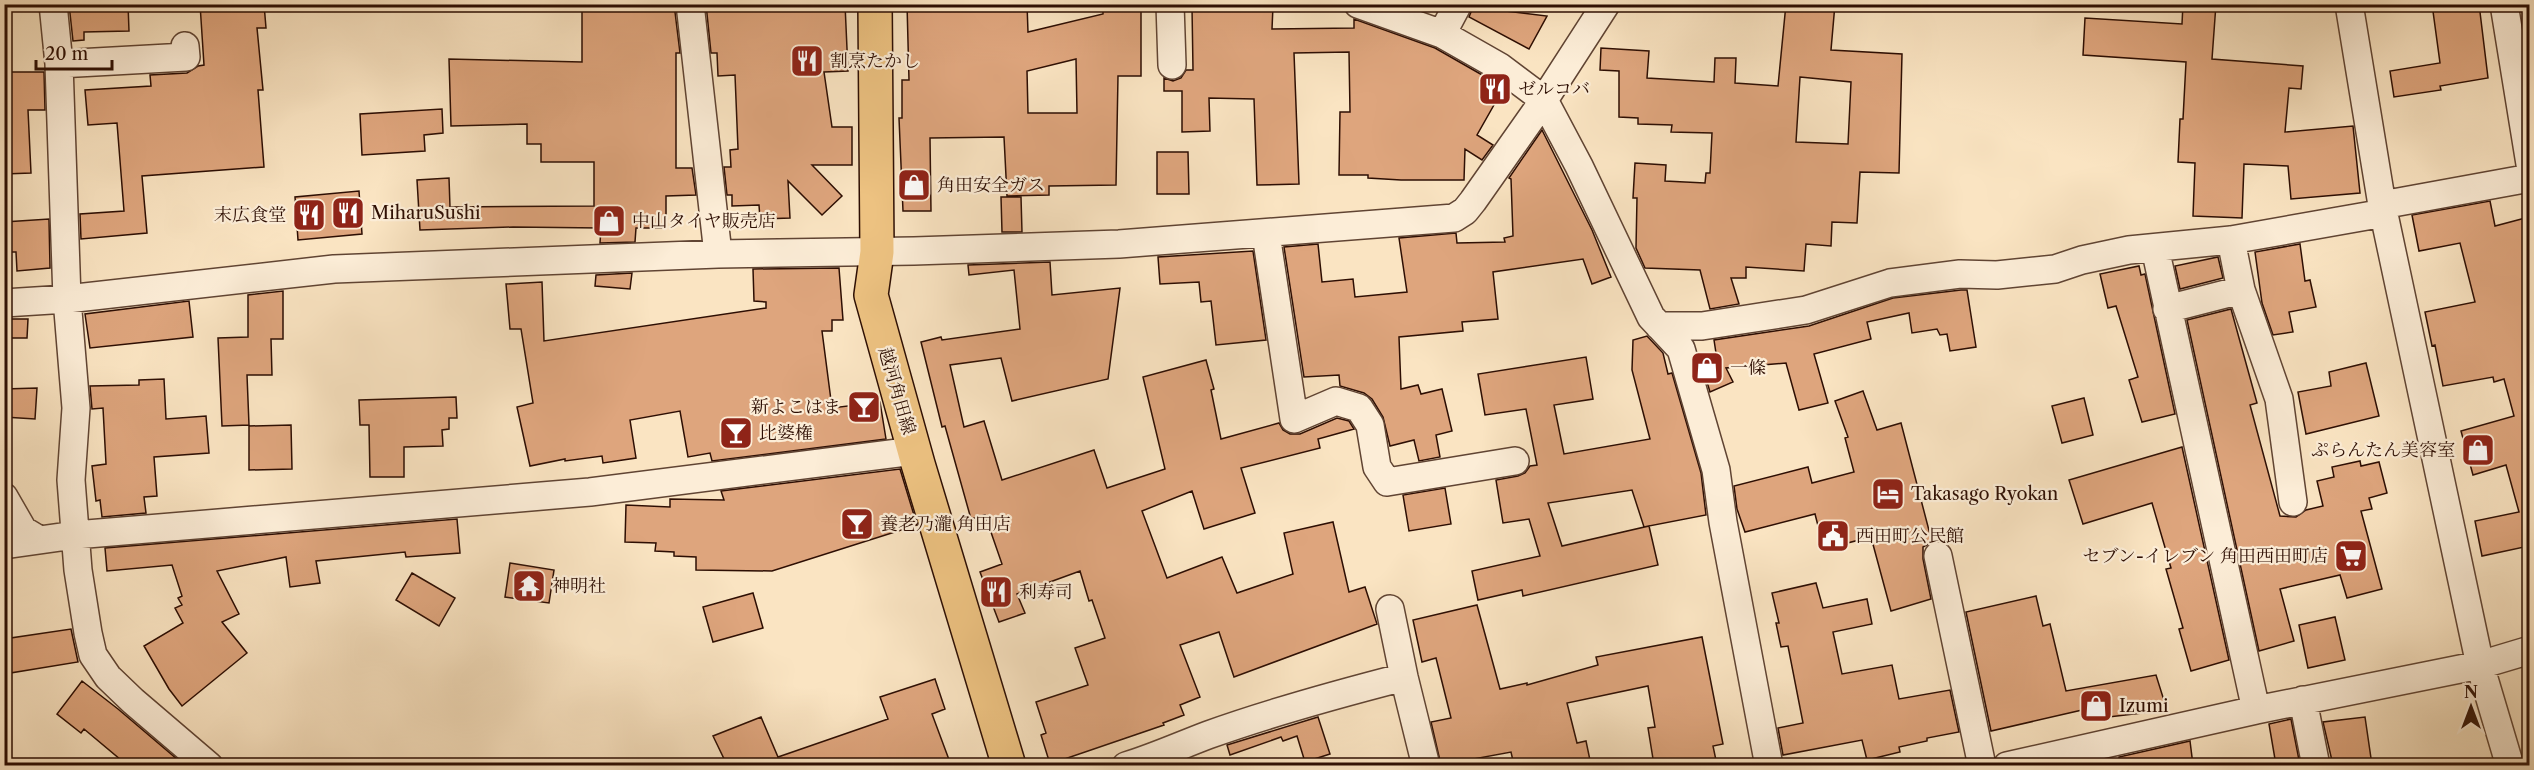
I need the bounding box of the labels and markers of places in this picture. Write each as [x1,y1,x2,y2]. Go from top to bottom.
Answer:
restaurant icon: 割烹たかし [789,43,825,79]
place label: 割烹たかし [830,50,920,72]
restaurant icon: ゼルコバ [1477,71,1513,107]
place label: ゼルコバ [1518,78,1590,100]
shop icon: 角田安全ガス [896,167,932,203]
place label: 角田安全ガス [937,174,1045,196]
restaurant icon: MiharuSushi [330,195,366,231]
restaurant icon: 末広食堂 [291,197,327,233]
place label: MiharuSushi [371,202,481,224]
shop icon: 中山タイヤ販売店 [591,203,627,239]
place label: 末広食堂 [214,204,286,226]
place label: 中山タイヤ販売店 [632,210,776,232]
shop icon: 一條 [1689,350,1725,386]
place label: 一條 [1730,357,1766,379]
bar icon: 新よこはま [846,389,882,425]
place label: 新よこはま [751,396,841,418]
bar icon: 比婆権 [718,415,754,451]
place label: 比婆権 [759,422,813,444]
shop icon: ぷらんたん美容室 [2460,432,2496,468]
place label: ぷらんたん美容室 [2311,439,2455,461]
hotel icon: Takasago Ryokan [1870,476,1906,512]
place label: Takasago Ryokan [1911,483,2058,505]
bar icon: 養老乃瀧 角田店 [839,506,875,542]
place label: 養老乃瀧 角田店 [880,513,1011,535]
public building icon: 西田町公民館 [1815,518,1851,554]
place label: 西田町公民館 [1856,525,1964,547]
supermarket icon: セブン-イレブン 角田西田町店 [2333,538,2369,574]
place label: セブン-イレブン 角田西田町店 [2082,545,2328,567]
temple icon: 神明社 [511,568,547,604]
restaurant icon: 利寿司 [978,574,1014,610]
place label: 神明社 [552,575,606,597]
place label: 利寿司 [1019,581,1073,603]
shop icon: Izumi [2078,688,2114,724]
place label: Izumi [2119,695,2169,717]

